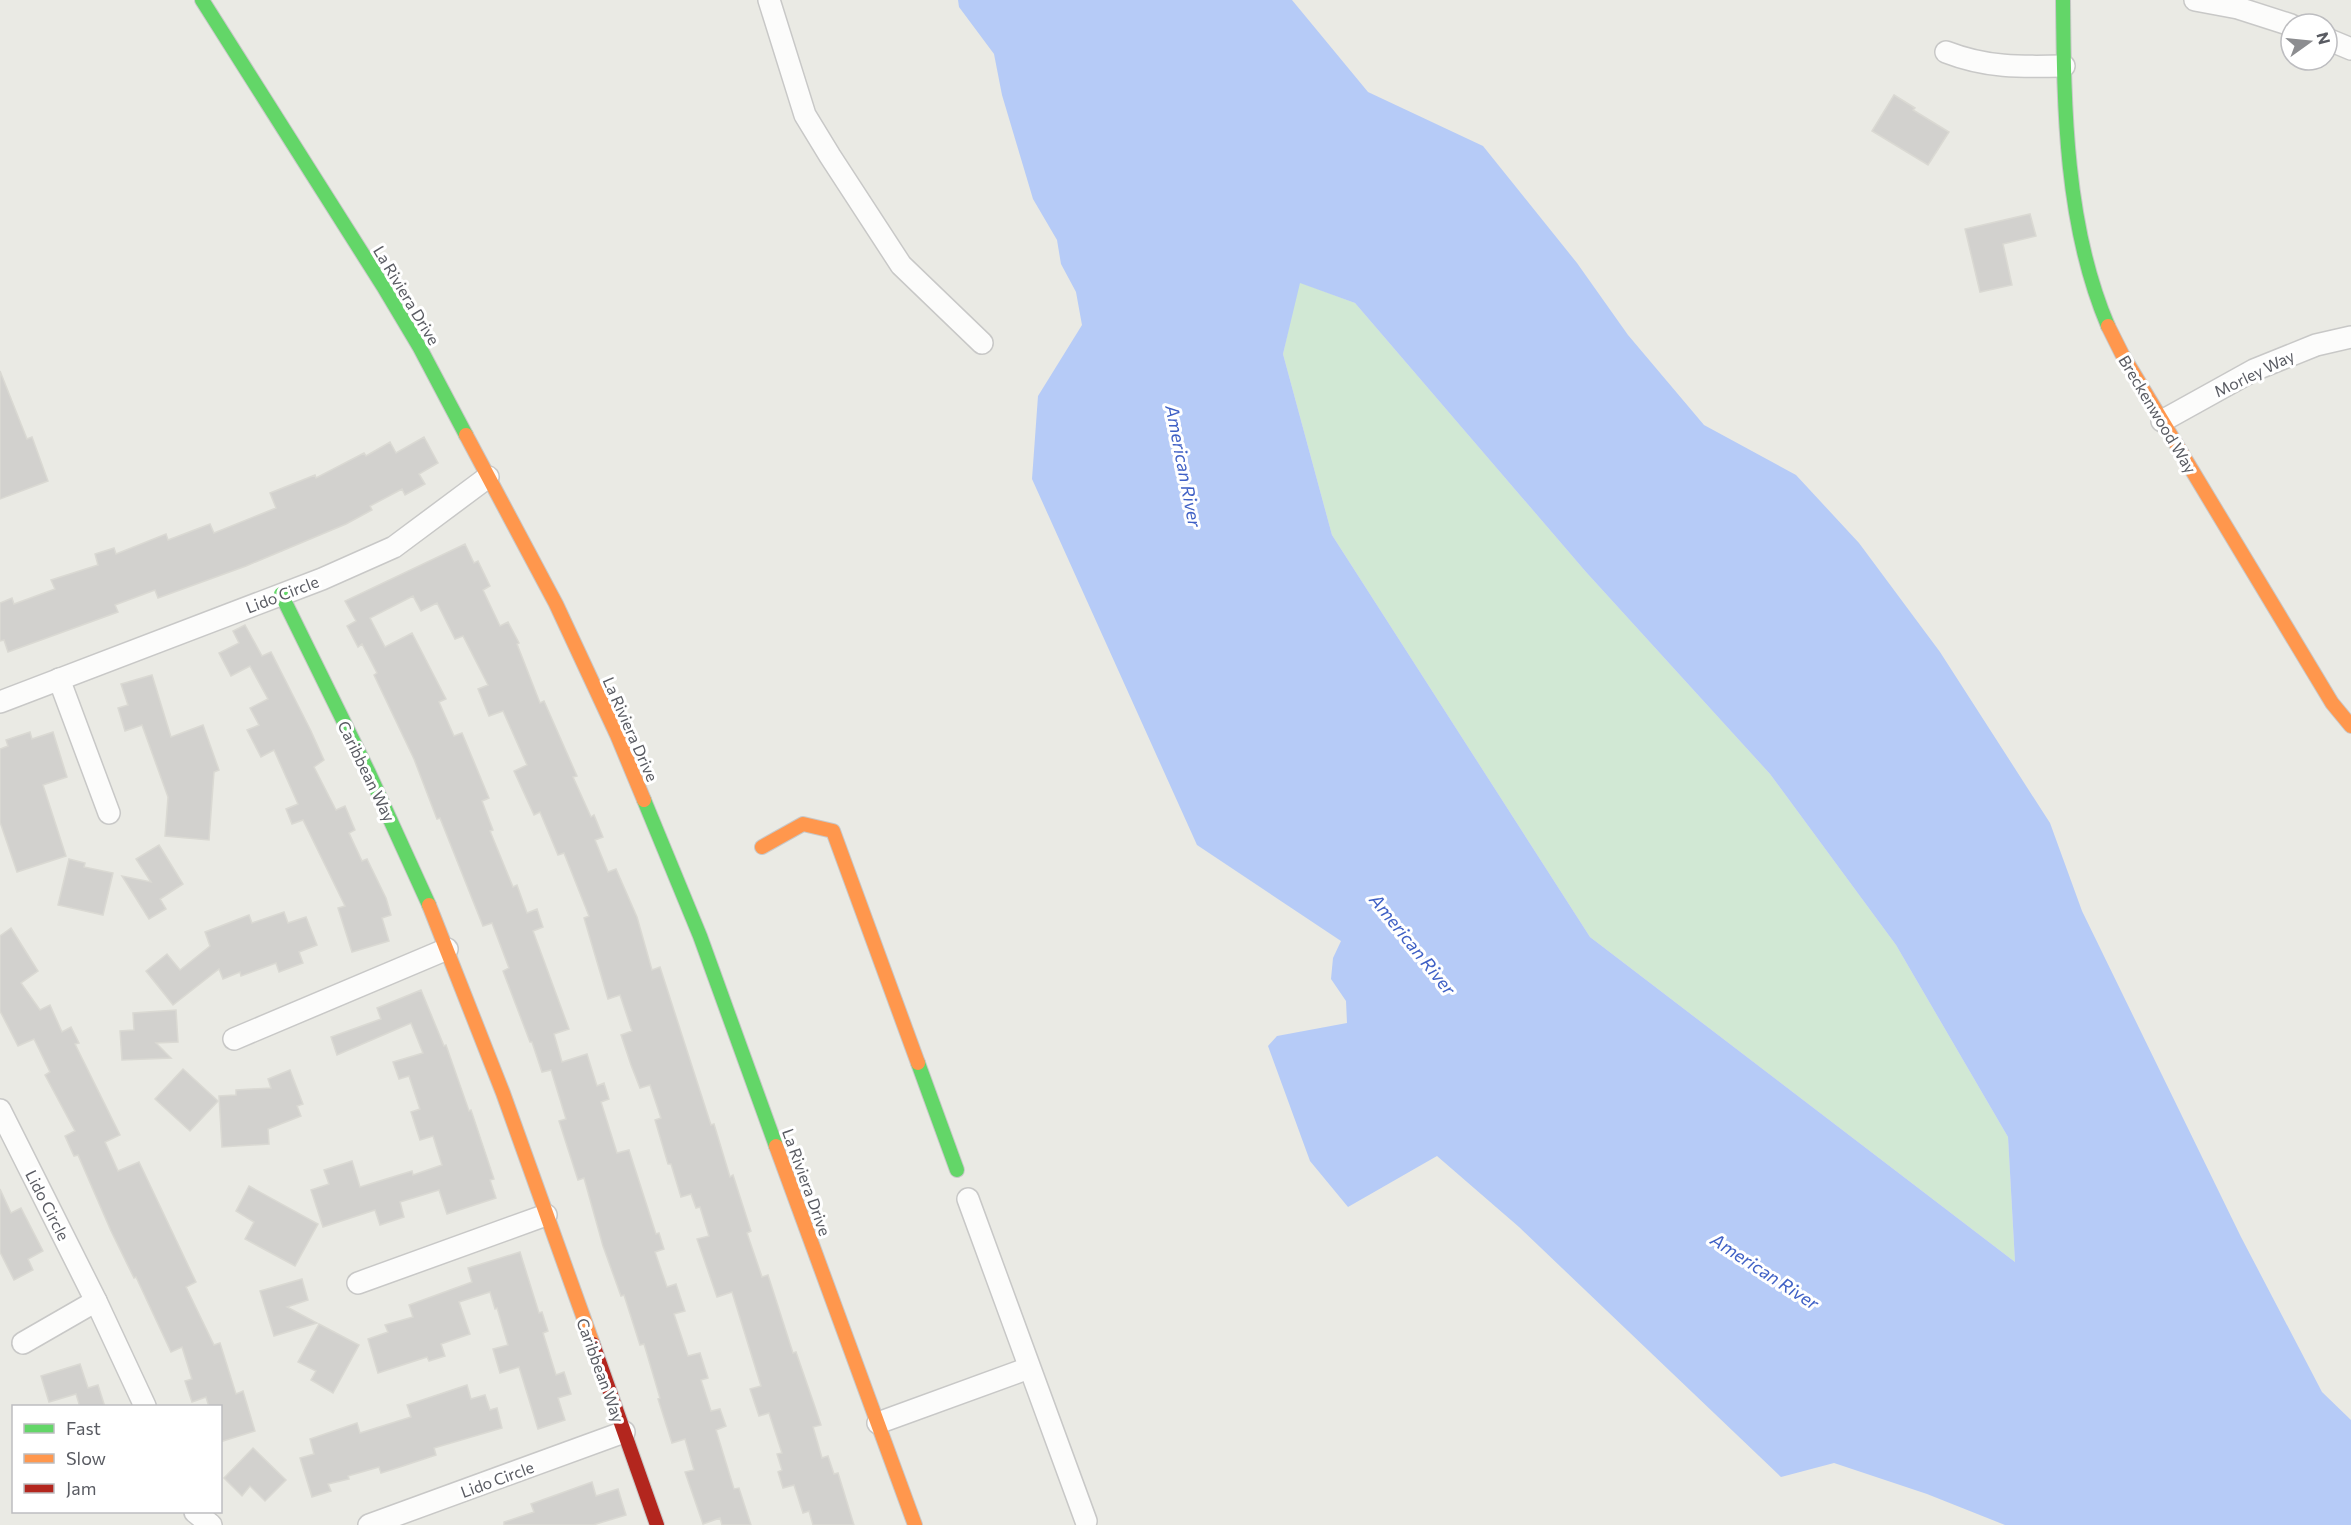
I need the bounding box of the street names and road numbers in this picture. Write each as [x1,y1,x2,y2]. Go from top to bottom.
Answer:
street label: La Riviera Drive [370,242,444,348]
street label: Morley Way [2211,345,2297,401]
street label: Breckenwood Way [2115,351,2201,477]
street label: Lido Circle [243,571,321,617]
street label: La Riviera Drive [599,674,663,784]
street label: Caribbean Way [334,718,400,824]
street label: La Riviera Drive [779,1126,835,1238]
street label: Lido Circle [22,1166,74,1244]
street label: Caribbean Way [573,1315,629,1425]
street label: Lido Circle [458,1457,536,1501]

